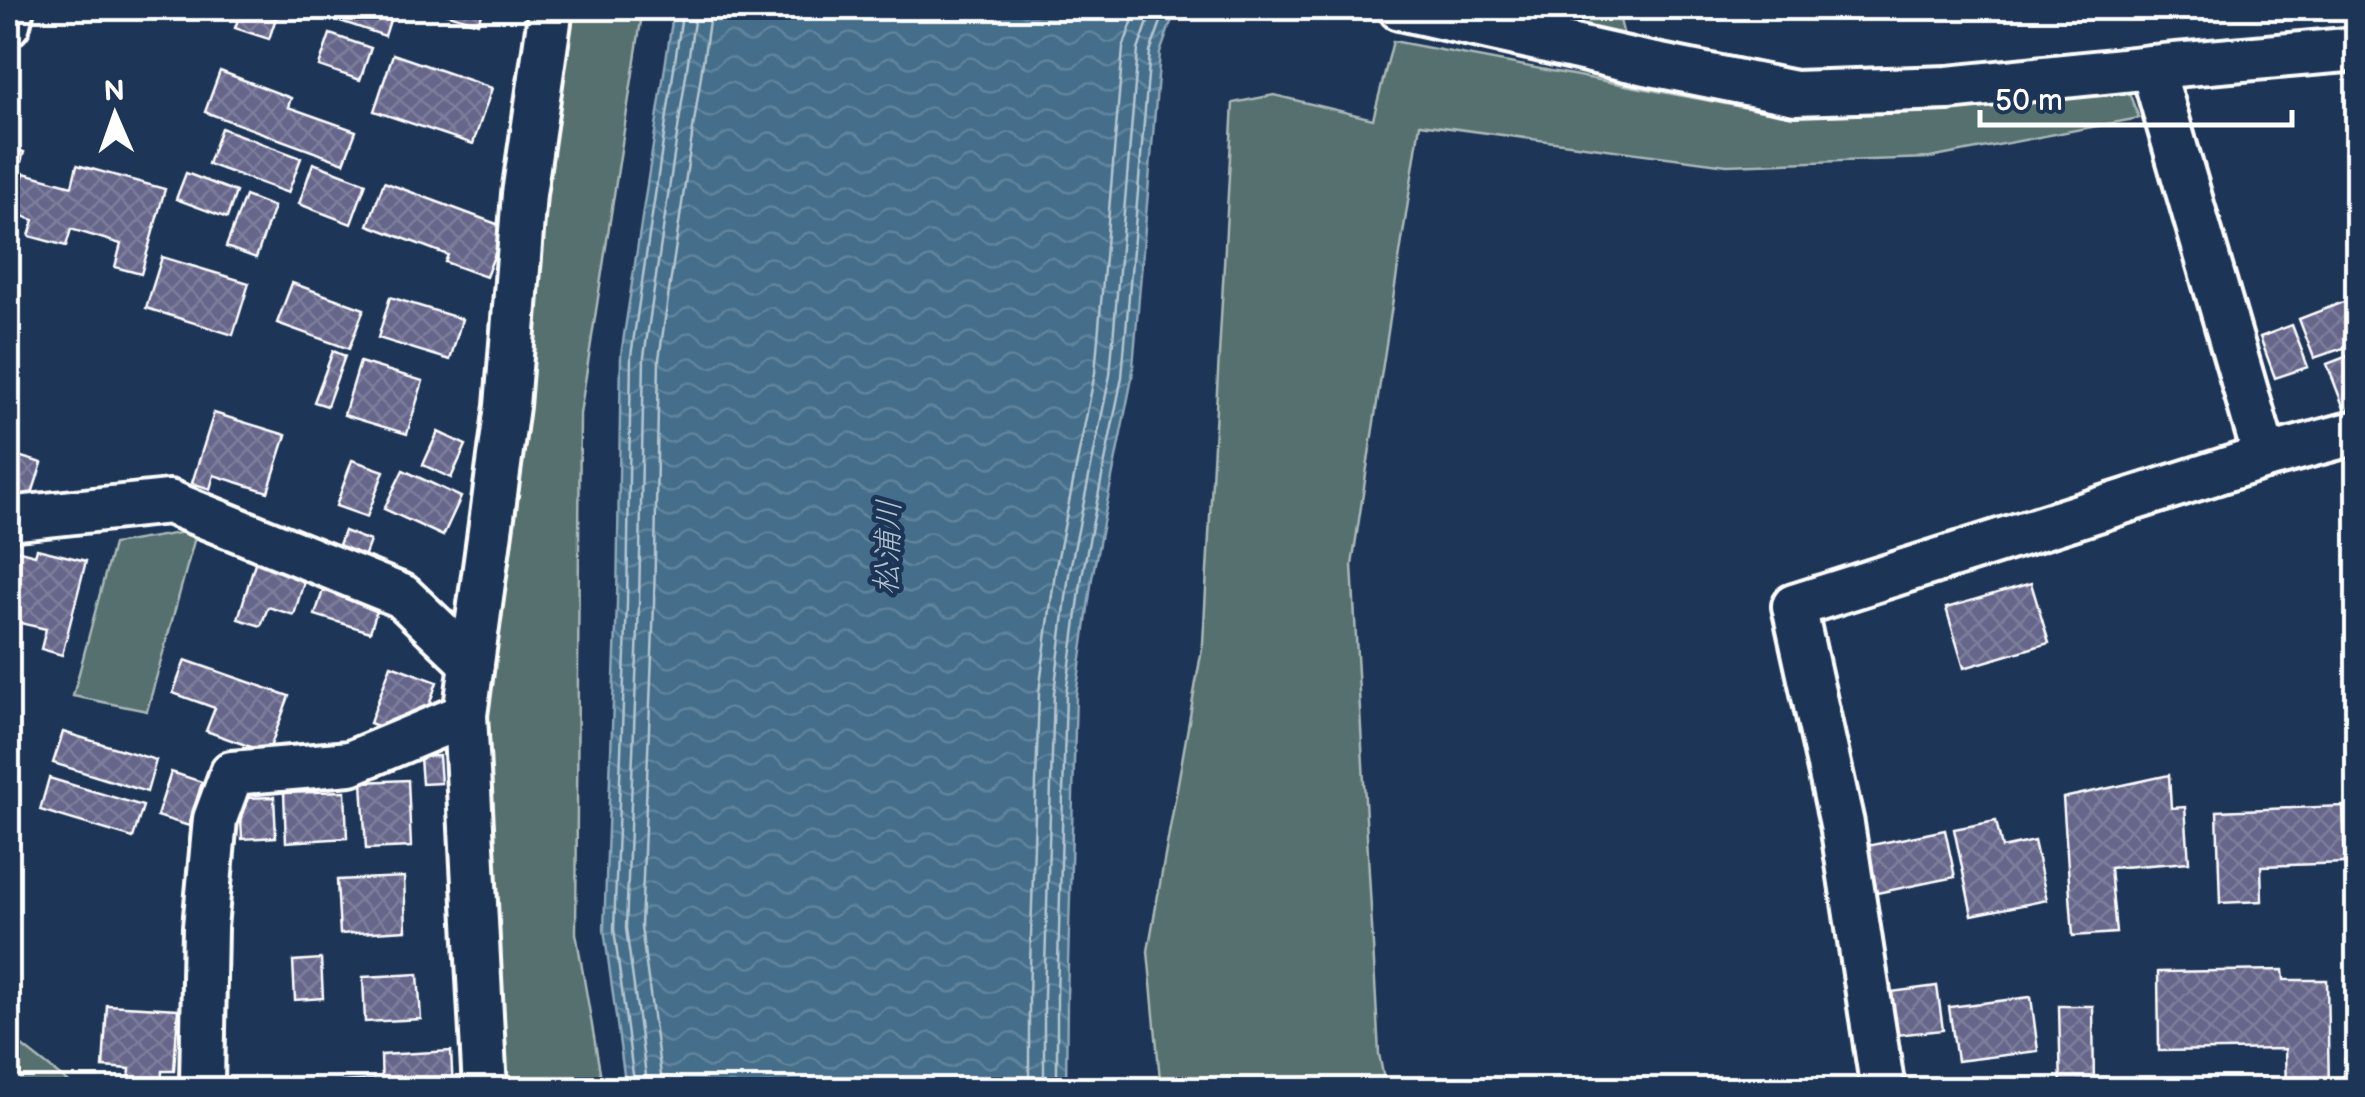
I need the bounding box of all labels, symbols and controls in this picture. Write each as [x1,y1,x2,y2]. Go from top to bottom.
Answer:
north arrow [65,65,165,165]
scale bar [1980,65,2292,127]
text: N [103,75,125,108]
text: 50 m [1995,83,2063,119]
water label: 松浦川 [867,498,910,596]

